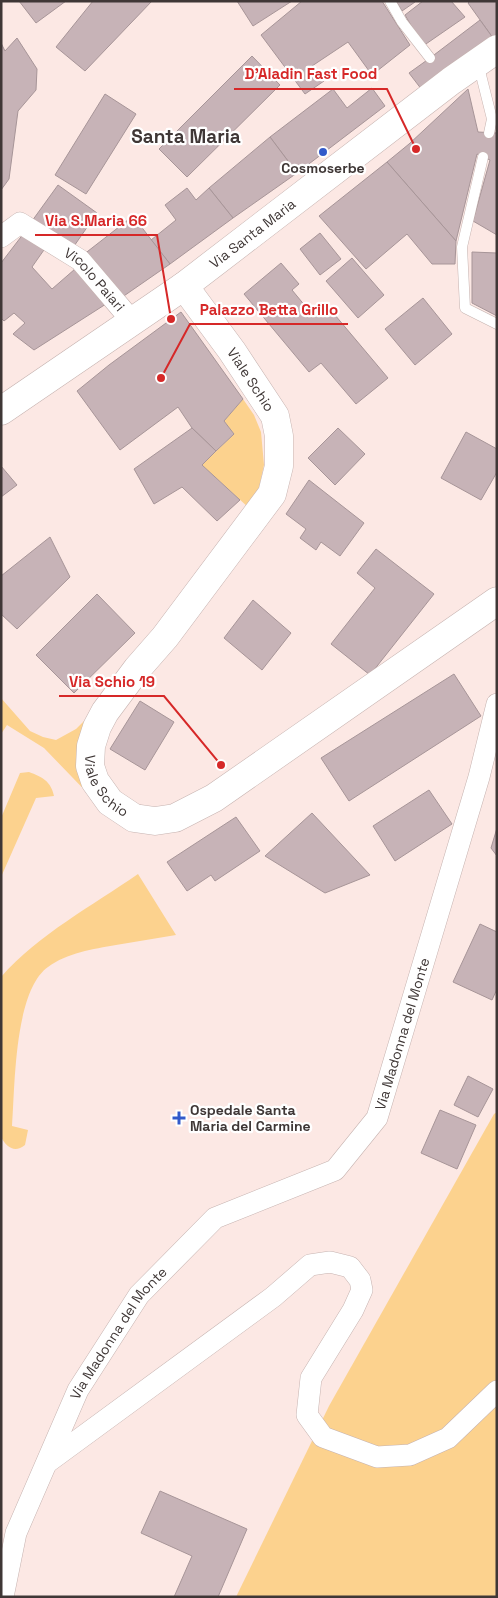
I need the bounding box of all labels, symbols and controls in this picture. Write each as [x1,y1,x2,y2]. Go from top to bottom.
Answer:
callout: D'Aladin Fast Food [234,59,387,89]
text: D'Aladin Fast Food [245,64,377,83]
district label: Santa Maria [131,124,241,149]
marker: Cosmoserbe [317,146,329,158]
place label: Cosmoserbe [281,159,365,177]
street label: Via Santa Maria [206,195,299,272]
callout: Via S.Maria 66 [35,205,157,235]
text: Via S.Maria 66 [45,211,147,230]
street label: Vicolo Paiari [61,244,129,315]
callout: Palazzo Betta Grillo [190,294,348,324]
text: Palazzo Betta Grillo [200,300,338,319]
street label: Viale Schio [223,344,279,415]
callout: Via Schio 19 [59,666,164,696]
text: Via Schio 19 [69,672,155,691]
street label: Viale Schio [81,754,132,821]
street label: Via Madonna del Monte [371,956,433,1112]
place label: Ospedale Santa Maria del Carmine [190,1101,311,1135]
marker: Ospedale Santa Maria del Carmine [172,1111,186,1125]
street label: Via Madonna del Monte [66,1263,171,1402]

